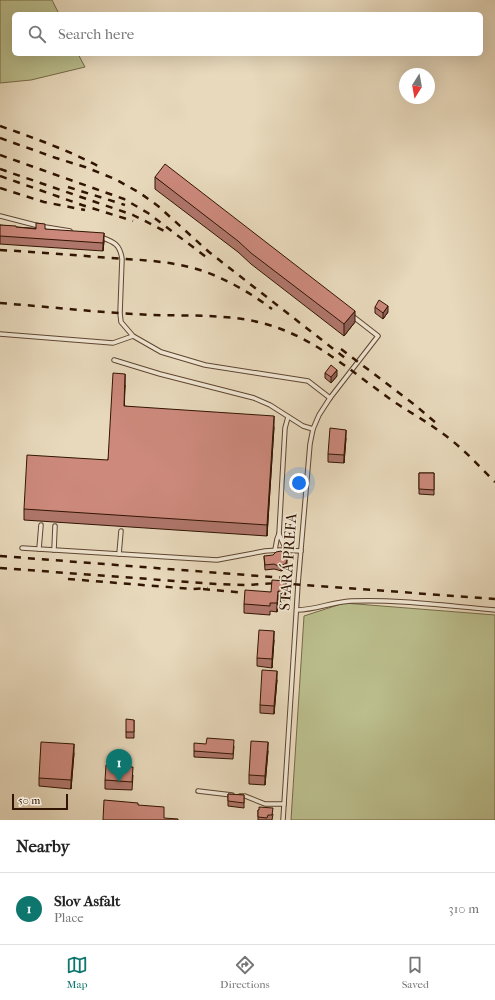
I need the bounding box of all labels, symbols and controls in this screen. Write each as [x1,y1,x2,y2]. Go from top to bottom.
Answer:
search box [12,12,483,56]
icon: search [26,23,48,45]
text: Search here [58,25,134,43]
north arrow [399,68,435,104]
your location [289,473,309,493]
street label: STARÁ PREFA [276,512,300,611]
pin: 1 [106,749,132,782]
scale bar [12,792,68,811]
text: 50 m [18,794,40,807]
text: Nearby [16,836,70,856]
text: Slov Asfalt [54,892,120,910]
text: 1 [27,901,31,916]
text: 310 m [448,901,479,916]
text: Place [54,910,84,925]
tab: Map [66,954,88,991]
tab: Directions [220,954,270,991]
tab: Saved [402,954,429,991]

